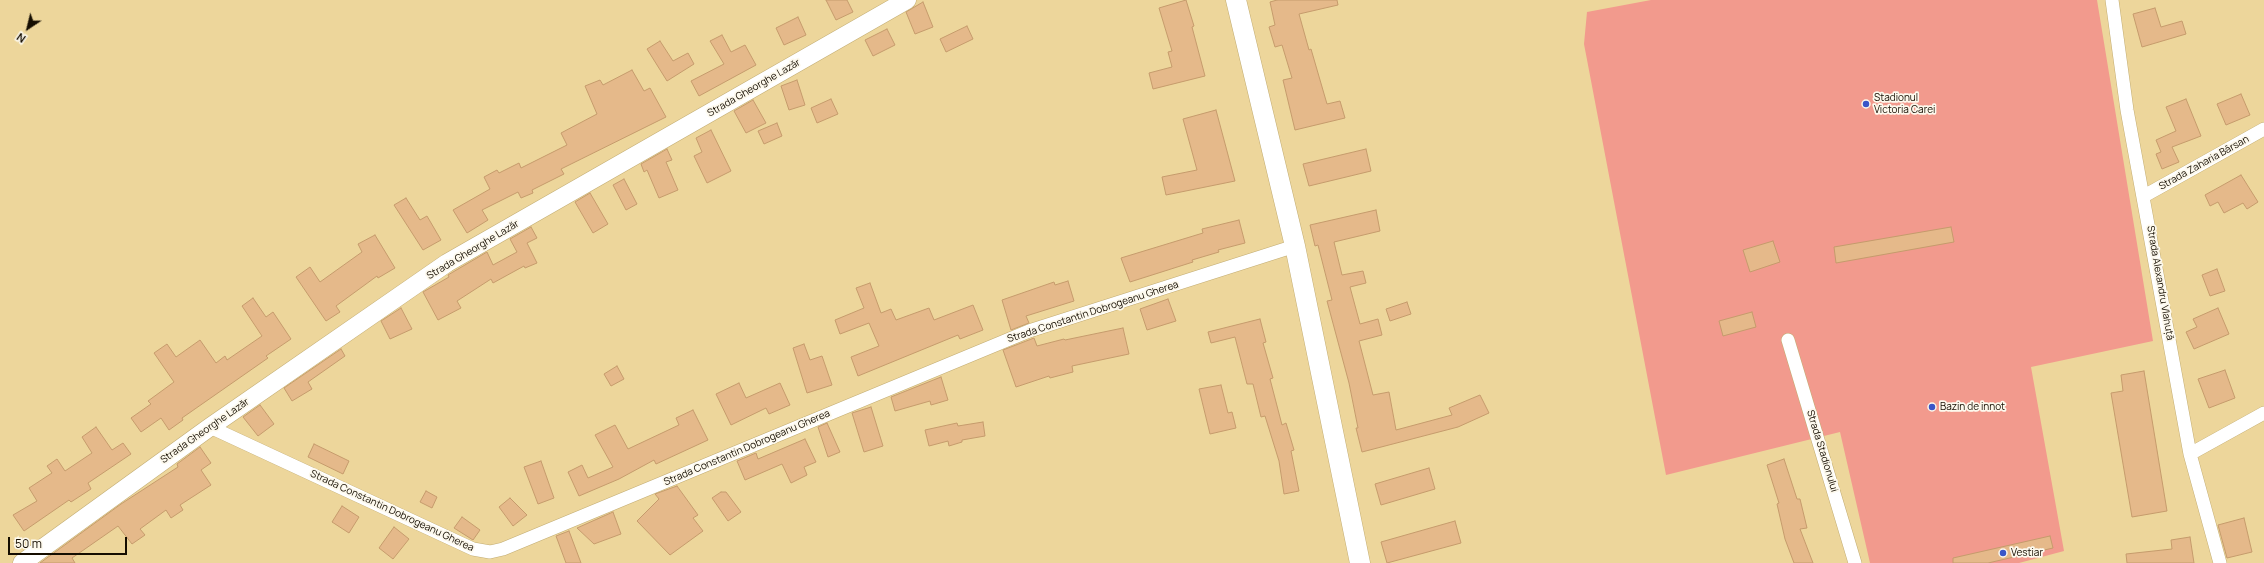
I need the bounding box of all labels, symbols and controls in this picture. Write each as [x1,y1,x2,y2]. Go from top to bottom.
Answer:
north arrow [8,8,48,48]
text: N [13,30,28,47]
street label: Strada Gheorghe Lazăr [705,56,803,120]
place label: Stadionul Victoria Carei [1874,92,1935,116]
marker: Stadionul Victoria Carei [1861,99,1871,109]
street label: Strada Zaharia Bârsan [2157,133,2251,193]
street label: Strada Gheorghe Lazăr [425,218,521,282]
street label: Strada Alexandru Vlahuță [2144,225,2176,341]
street label: Strada Constantin Dobrogeanu Gherea [1006,279,1180,345]
street label: Strada Gheorghe Lazăr [158,396,252,466]
place label: Bazin de innot [1940,401,2005,413]
marker: Bazin de innot [1927,402,1937,412]
street label: Strada Constantin Dobrogeanu Gherea [662,407,832,489]
street label: Strada Stadionului [1804,409,1840,493]
street label: Strada Constantin Dobrogeanu Gherea [308,468,476,554]
scale bar [10,529,129,555]
text: 50 m [15,535,42,552]
place label: Vestiar [2011,547,2043,559]
marker: Vestiar [1998,548,2008,558]

